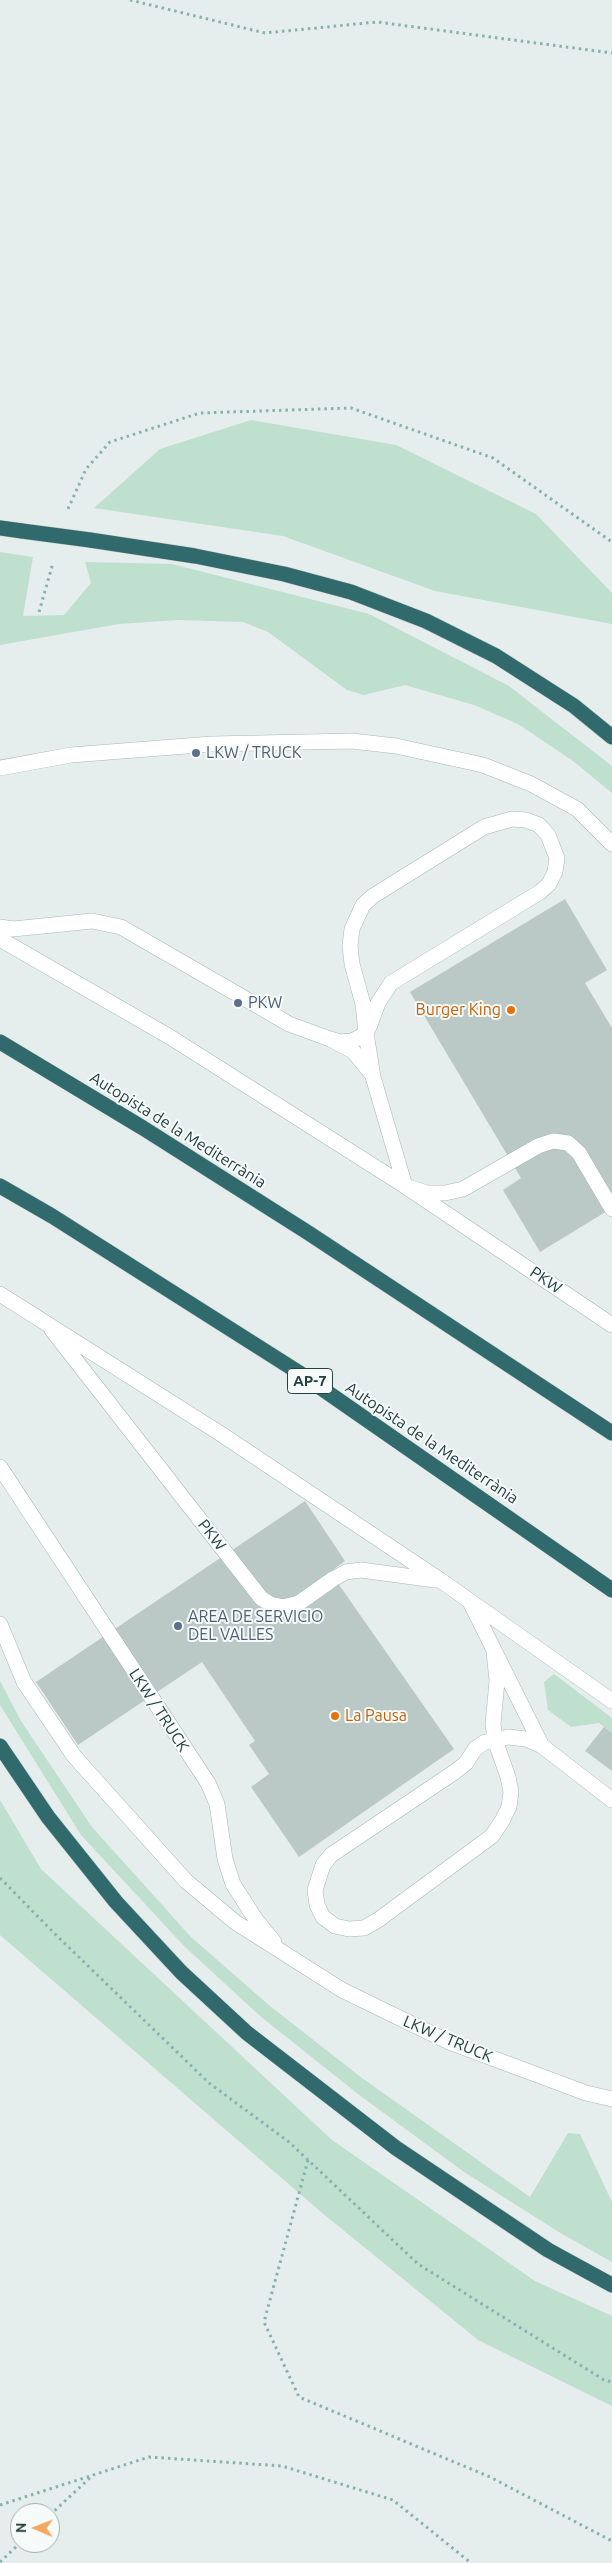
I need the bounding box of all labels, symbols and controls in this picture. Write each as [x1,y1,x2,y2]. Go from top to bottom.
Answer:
place label: LKW / TRUCK [206,743,301,763]
marker: LKW / TRUCK [190,747,202,759]
place label: PKW [248,993,282,1013]
marker: PKW [232,997,244,1009]
place label: Burger King [416,1000,501,1020]
marker: Burger King [505,1004,517,1016]
street label: Autopista de la Mediterrània [86,1068,270,1192]
street label: PKW [526,1262,566,1298]
road number: AP-7 [288,1368,332,1394]
street label: Autopista de la Mediterrània [342,1378,522,1508]
street label: PKW [194,1516,230,1554]
place label: AREA DE SERVICIO DEL VALLES [188,1607,323,1645]
marker: AREA DE SERVICIO DEL VALLES [172,1620,184,1632]
street label: LKW / TRUCK [125,1665,193,1755]
place label: La Pausa [345,1706,407,1726]
marker: La Pausa [329,1710,341,1722]
street label: LKW / TRUCK [400,2012,496,2066]
north arrow [10,2503,60,2553]
text: N [13,2522,29,2533]

